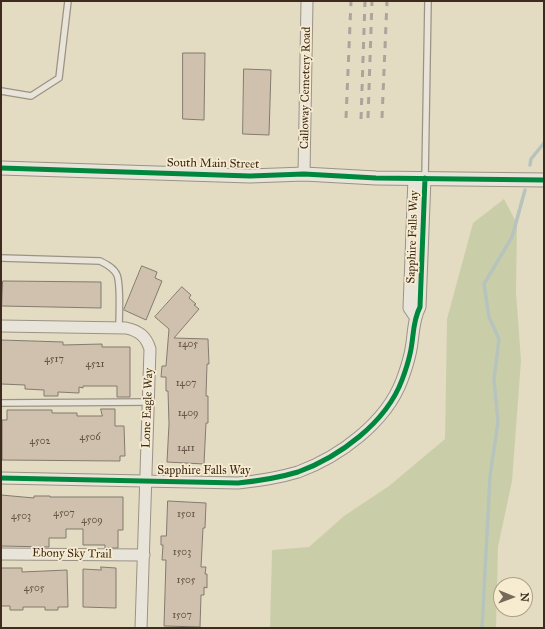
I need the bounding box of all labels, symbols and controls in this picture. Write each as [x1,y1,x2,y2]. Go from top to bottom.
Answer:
street label: Calloway Cemetery Road [298,27,314,149]
street label: South Main Street [167,156,259,172]
street label: Sapphire Falls Way [404,190,422,284]
house number: 1405 [178,339,198,351]
house number: 4517 [44,354,64,366]
house number: 4521 [85,359,105,371]
street label: Lone Eagle Way [139,368,157,448]
house number: 1407 [176,378,196,390]
house number: 1409 [178,408,198,420]
house number: 4506 [79,432,101,444]
house number: 4502 [30,436,50,448]
house number: 1411 [177,443,195,455]
street label: Sapphire Falls Way [157,464,251,478]
house number: 4507 [53,508,75,520]
house number: 1501 [177,509,195,521]
house number: 4503 [11,511,31,523]
house number: 4509 [81,515,103,527]
street label: Ebony Sky Trail [32,546,112,562]
house number: 1503 [173,547,191,559]
house number: 1505 [177,575,195,587]
north arrow [493,577,533,617]
house number: 4505 [24,583,44,595]
text: N [518,592,531,602]
house number: 1507 [172,610,192,622]

